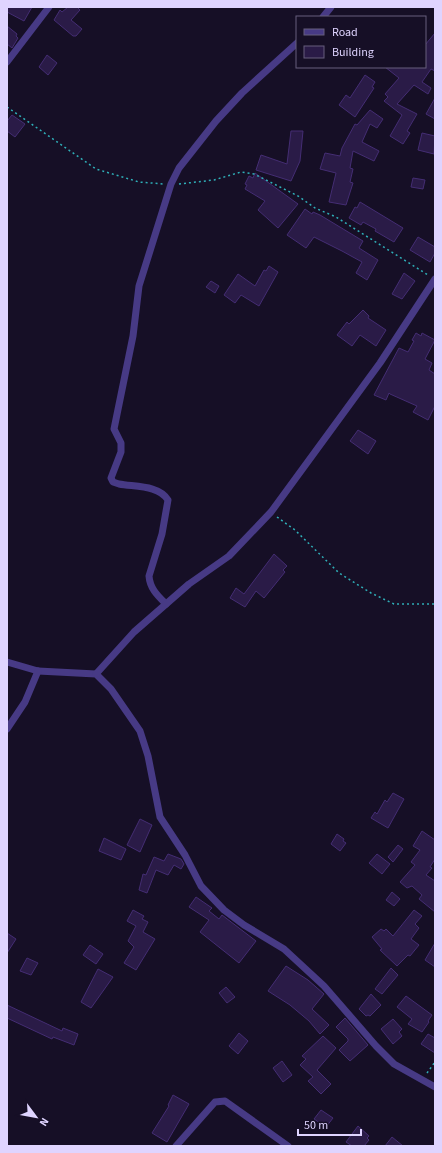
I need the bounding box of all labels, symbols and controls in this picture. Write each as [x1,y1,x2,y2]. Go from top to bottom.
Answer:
legend [296,16,426,68]
text: Road [332,24,358,41]
text: Building [332,44,374,61]
north arrow [16,1097,56,1137]
scale bar [298,1111,361,1137]
text: N [36,1115,52,1129]
text: 50 m [304,1117,328,1134]

